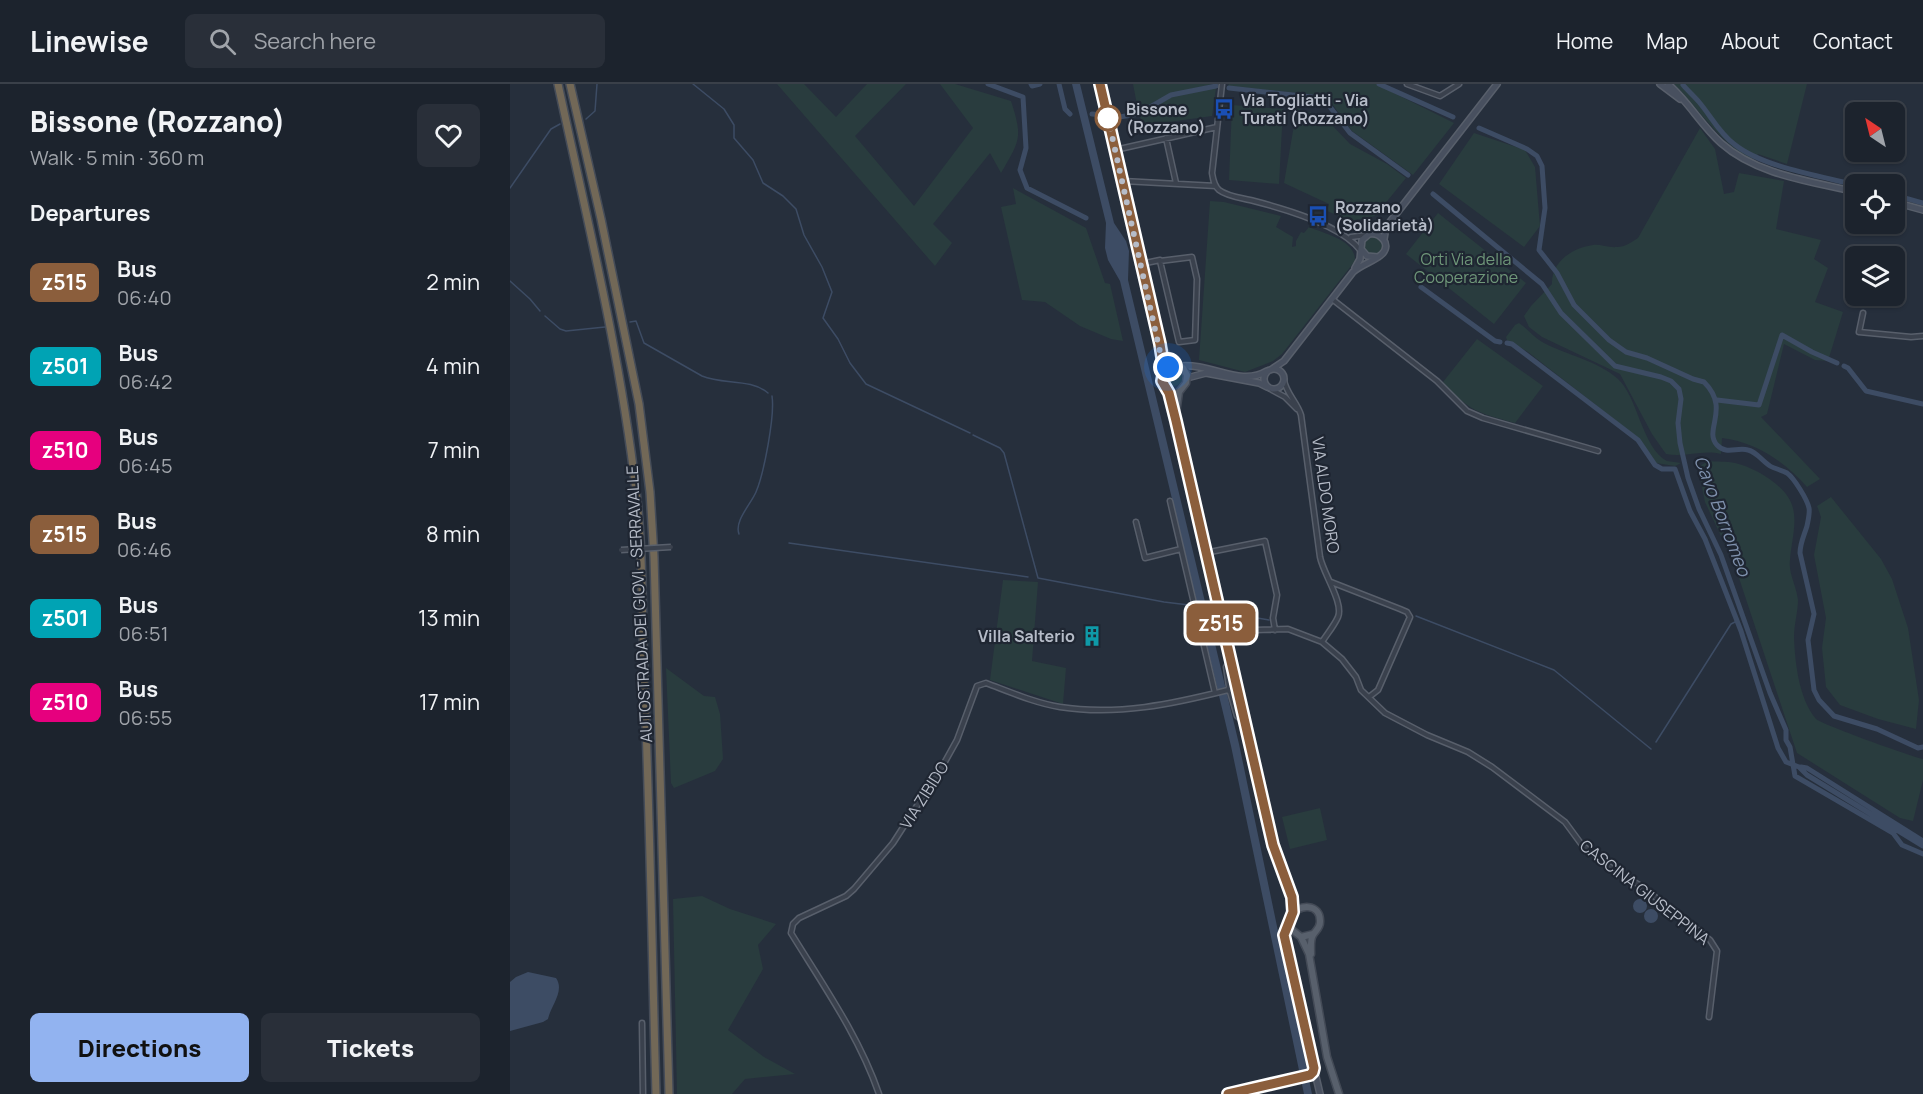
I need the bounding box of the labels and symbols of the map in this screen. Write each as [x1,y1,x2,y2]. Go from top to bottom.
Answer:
place label: Via Togliatti - Via Turati (Rozzano) [1241,89,1369,129]
bus stop icon: Via Togliatti - Via Turati (Rozzano) [1212,97,1236,121]
place label: Bissone (Rozzano) [1126,98,1206,138]
north arrow [1845,102,1905,162]
marker: Bissone (Rozzano) [1095,105,1121,131]
place label: Rozzano (Solidarietà) [1335,196,1434,236]
bus stop icon: Rozzano (Solidarietà) [1306,204,1330,228]
park label: Orti Via della Cooperazione [1414,248,1518,288]
your location [1153,352,1183,382]
street label: VIA ALDO MORO [1307,435,1345,555]
water label: Cavo Borromeo [1689,452,1757,581]
street label: AUTOSTRADA DEI GIOVI - SERRAVALLE [621,465,657,743]
line badge: z515 [1179,604,1263,642]
building icon: Villa Salterio [1080,624,1104,648]
place label: Villa Salterio [978,625,1075,647]
street label: VIA ZIBIDO [894,757,954,833]
street label: CASCINA GIUSEPPINA [1576,834,1714,950]

